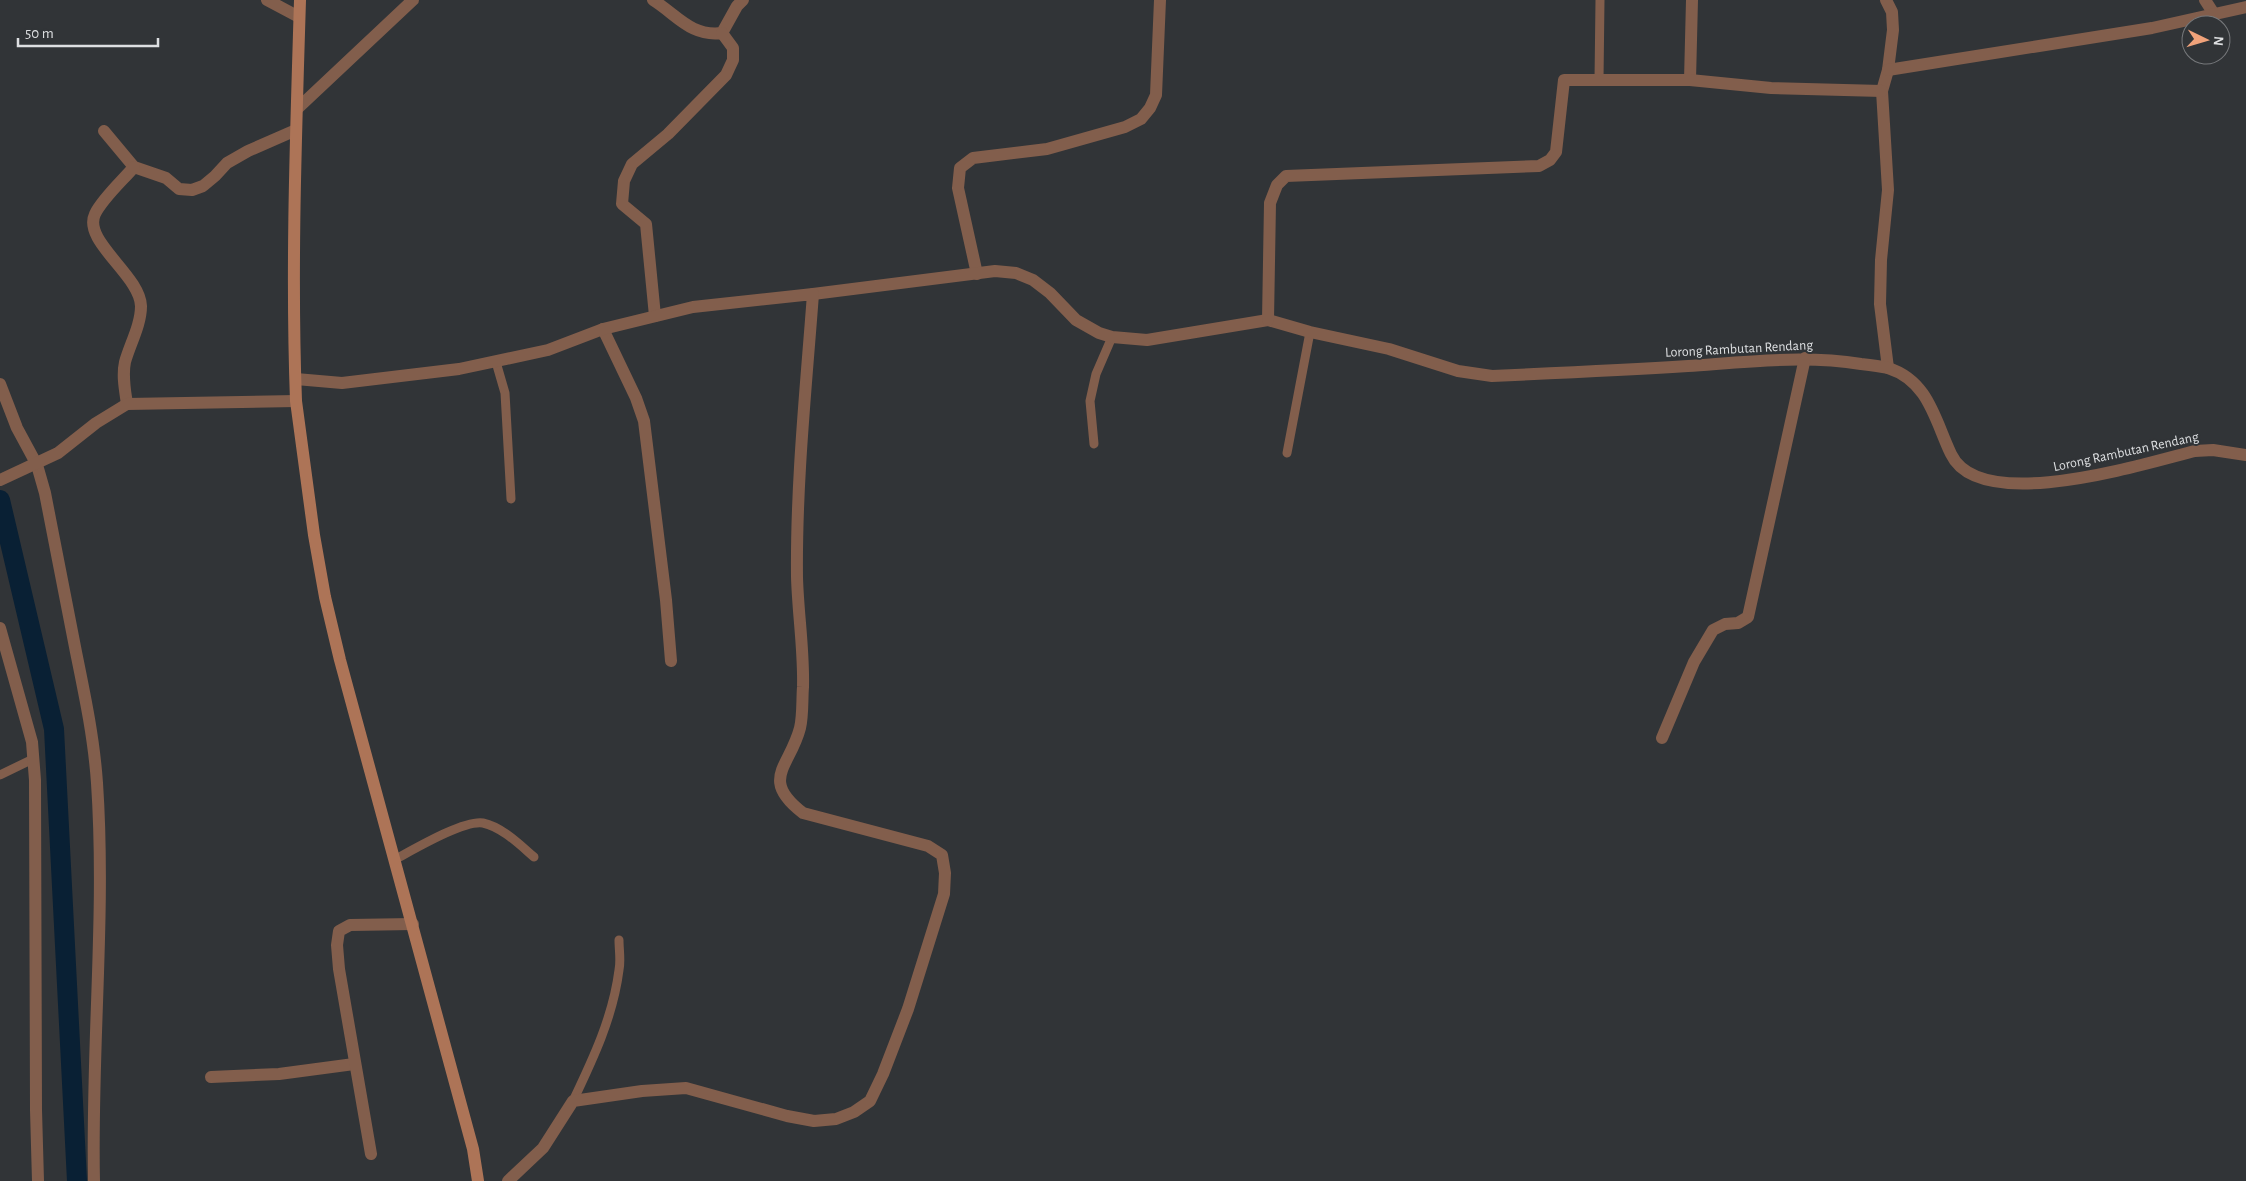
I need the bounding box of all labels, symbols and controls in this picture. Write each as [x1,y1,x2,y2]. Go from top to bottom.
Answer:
scale bar [18,15,158,47]
north arrow [2181,15,2231,65]
text: 50 m [25,26,54,41]
text: N [2211,36,2225,47]
street label: Lorong Rambutan Rendang [1665,338,1814,360]
street label: Lorong Rambutan Rendang [2052,430,2200,474]

